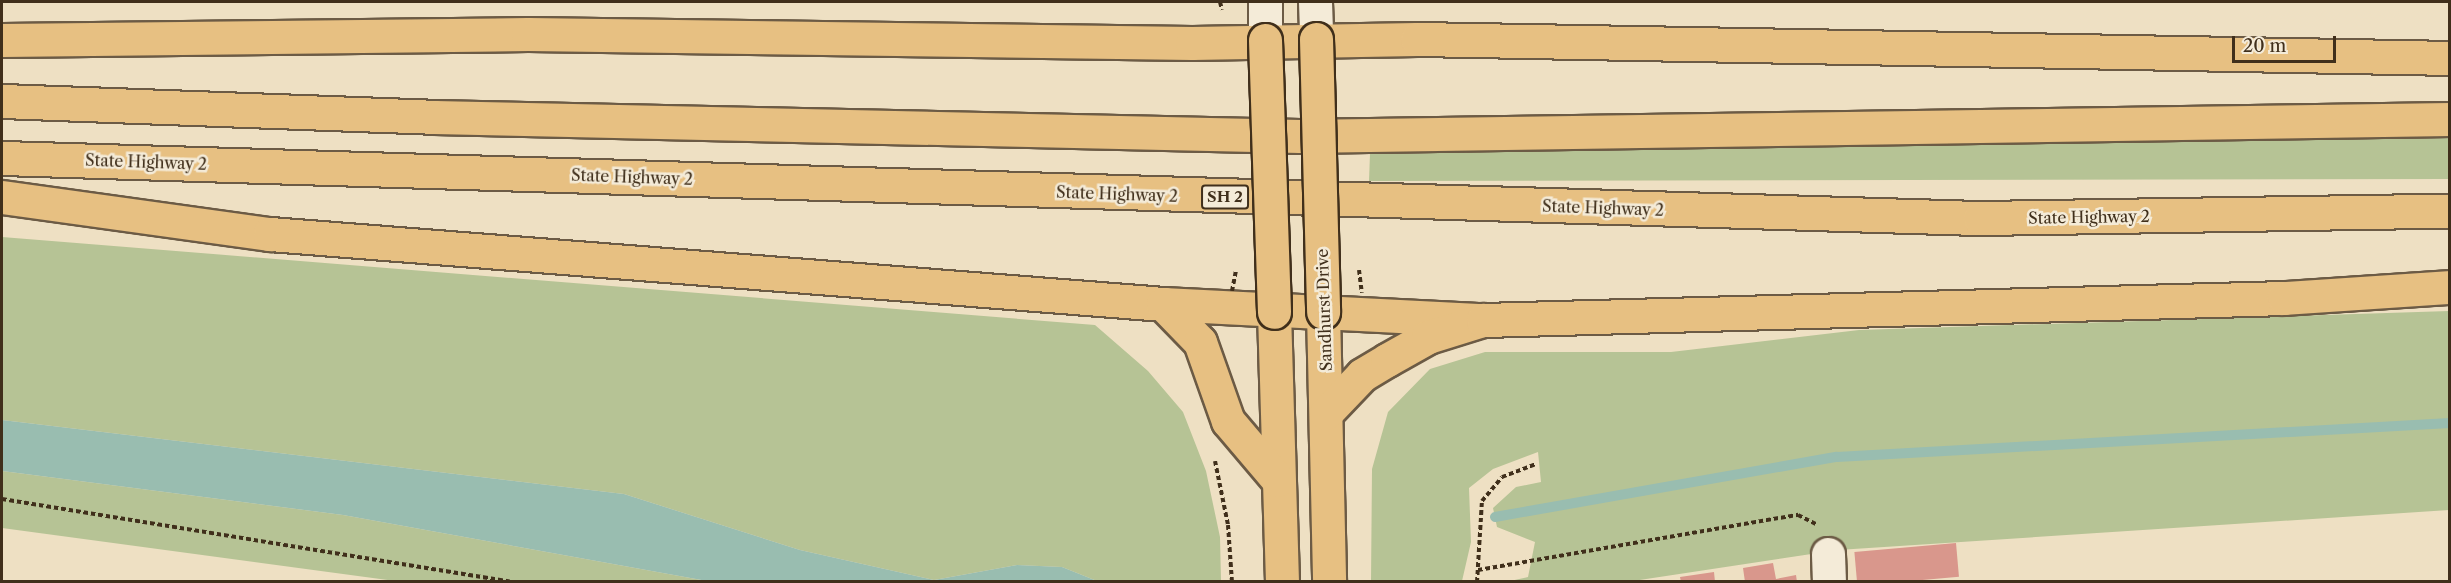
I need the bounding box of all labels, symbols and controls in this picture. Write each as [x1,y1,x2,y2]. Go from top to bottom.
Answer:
scale bar [2235,24,2338,62]
text: 20 m [2243,35,2286,57]
street label: State Highway 2 [85,150,207,174]
street label: State Highway 2 [571,165,693,189]
street label: State Highway 2 [1056,182,1178,206]
road number: SH 2 [1201,185,1249,209]
street label: State Highway 2 [1542,196,1664,220]
street label: State Highway 2 [2028,206,2150,228]
street label: Sandhurst Drive [1312,248,1336,372]

